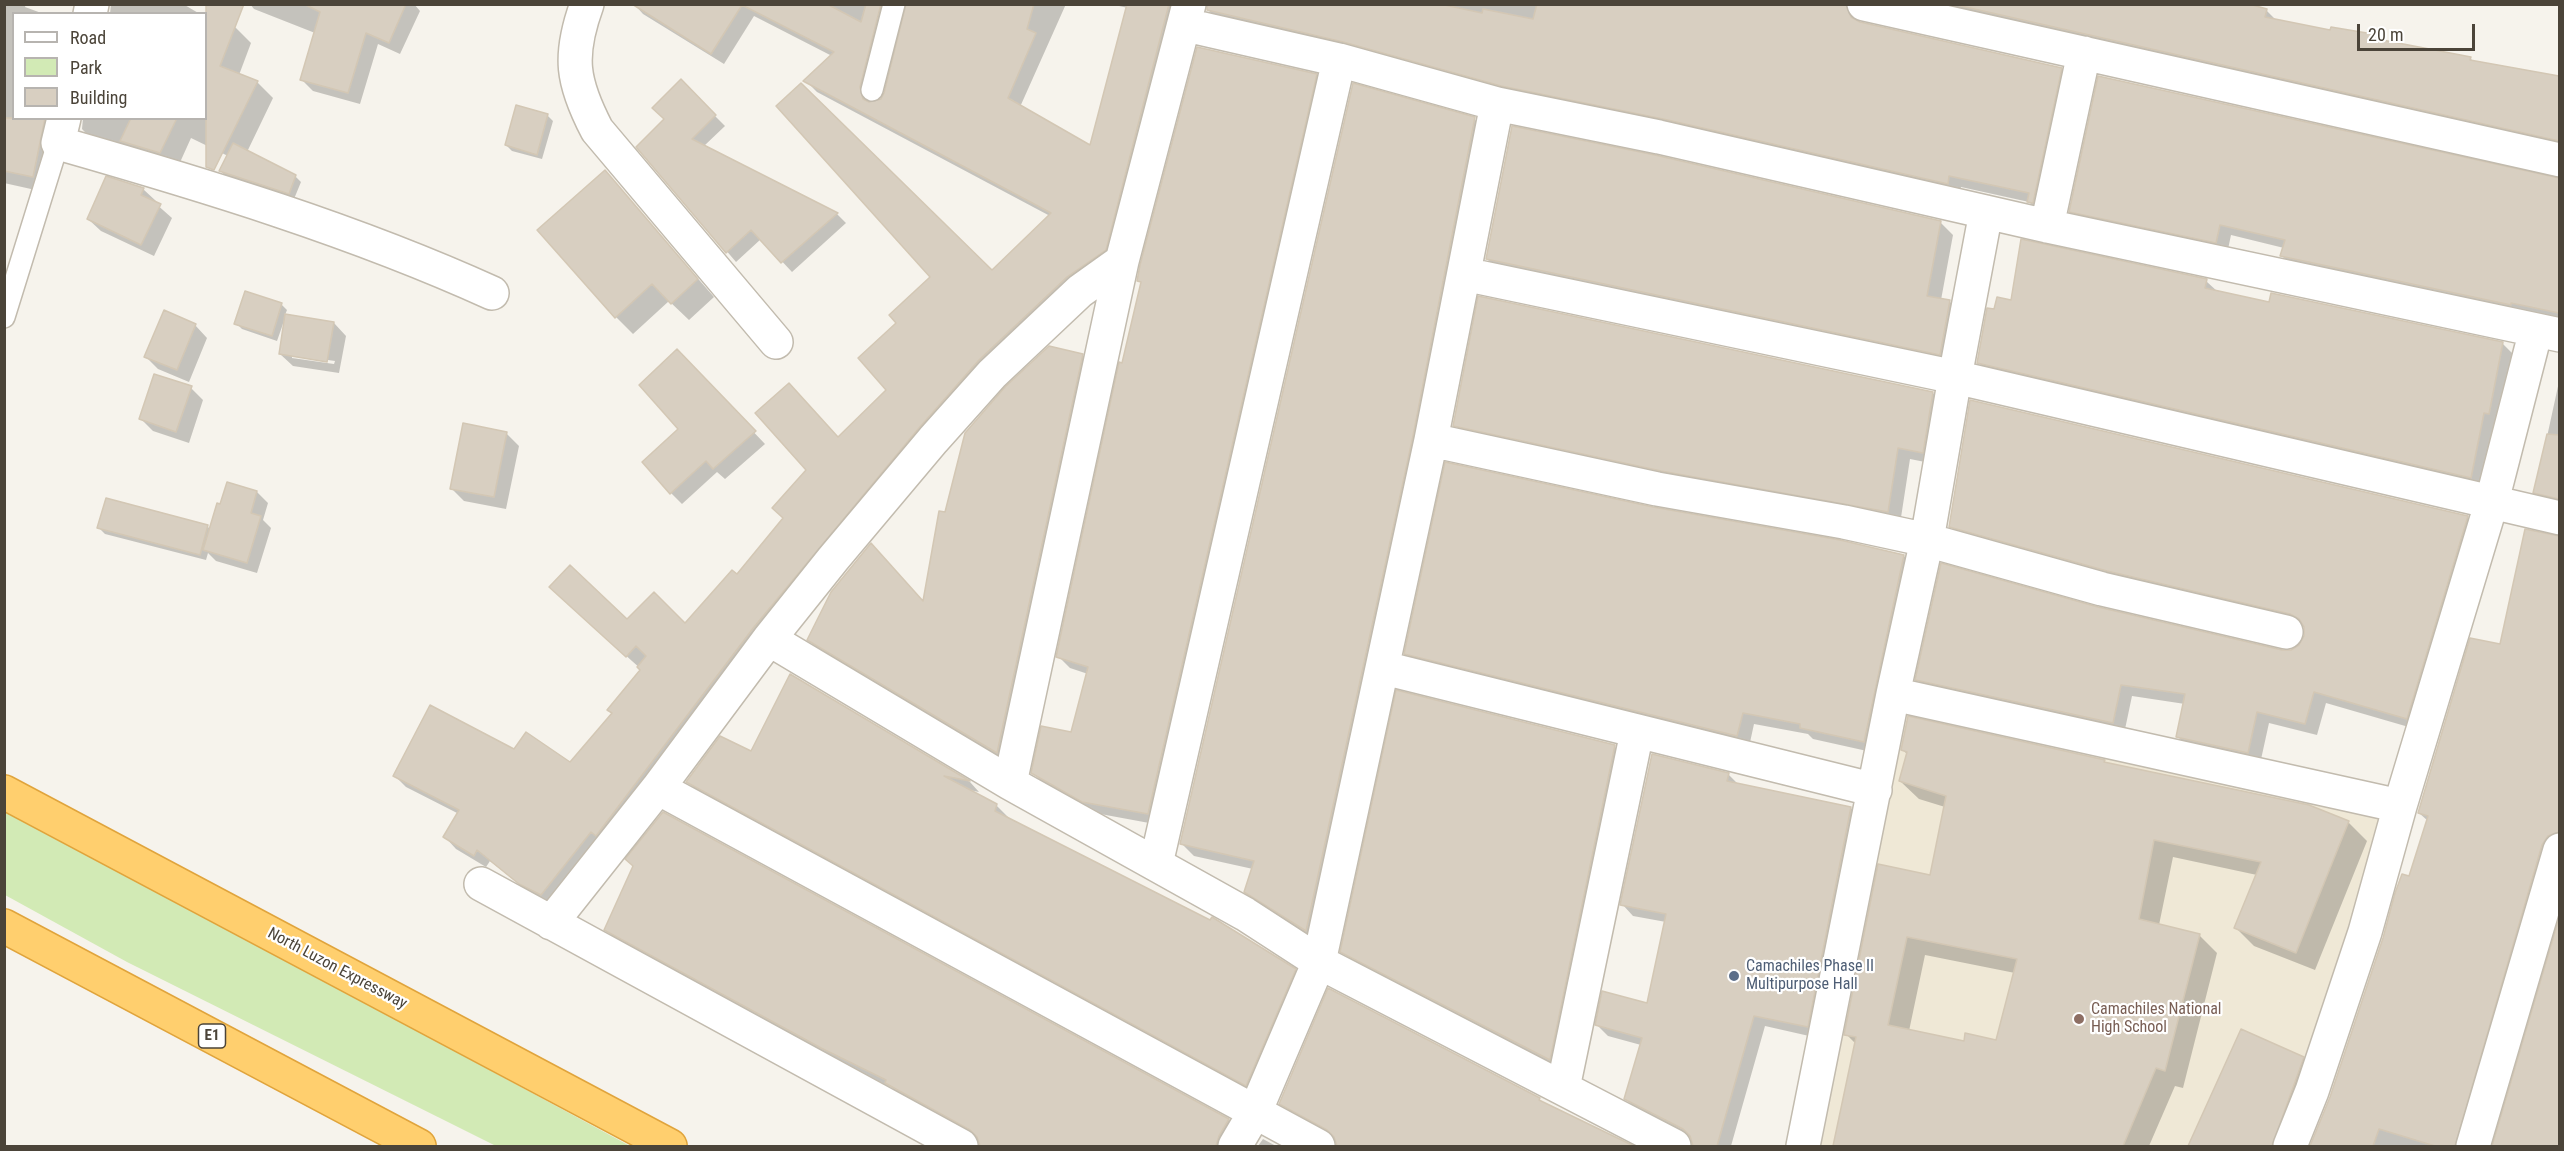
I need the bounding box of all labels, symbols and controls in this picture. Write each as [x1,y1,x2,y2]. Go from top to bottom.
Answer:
legend [12,12,207,120]
scale bar [2360,12,2478,50]
text: 20 m [2368,24,2403,45]
text: Road [70,27,106,48]
text: Park [70,57,102,78]
text: Building [70,87,127,108]
street label: North Luzon Expressway [264,924,410,1014]
place label: Camachiles Phase II Multipurpose Hall [1746,957,1874,995]
marker: Camachiles Phase II Multipurpose Hall [1727,969,1741,983]
place label: Camachiles National High School [2091,1000,2221,1038]
marker: Camachiles National High School [2072,1012,2086,1026]
road number: E1 [198,1024,226,1048]

